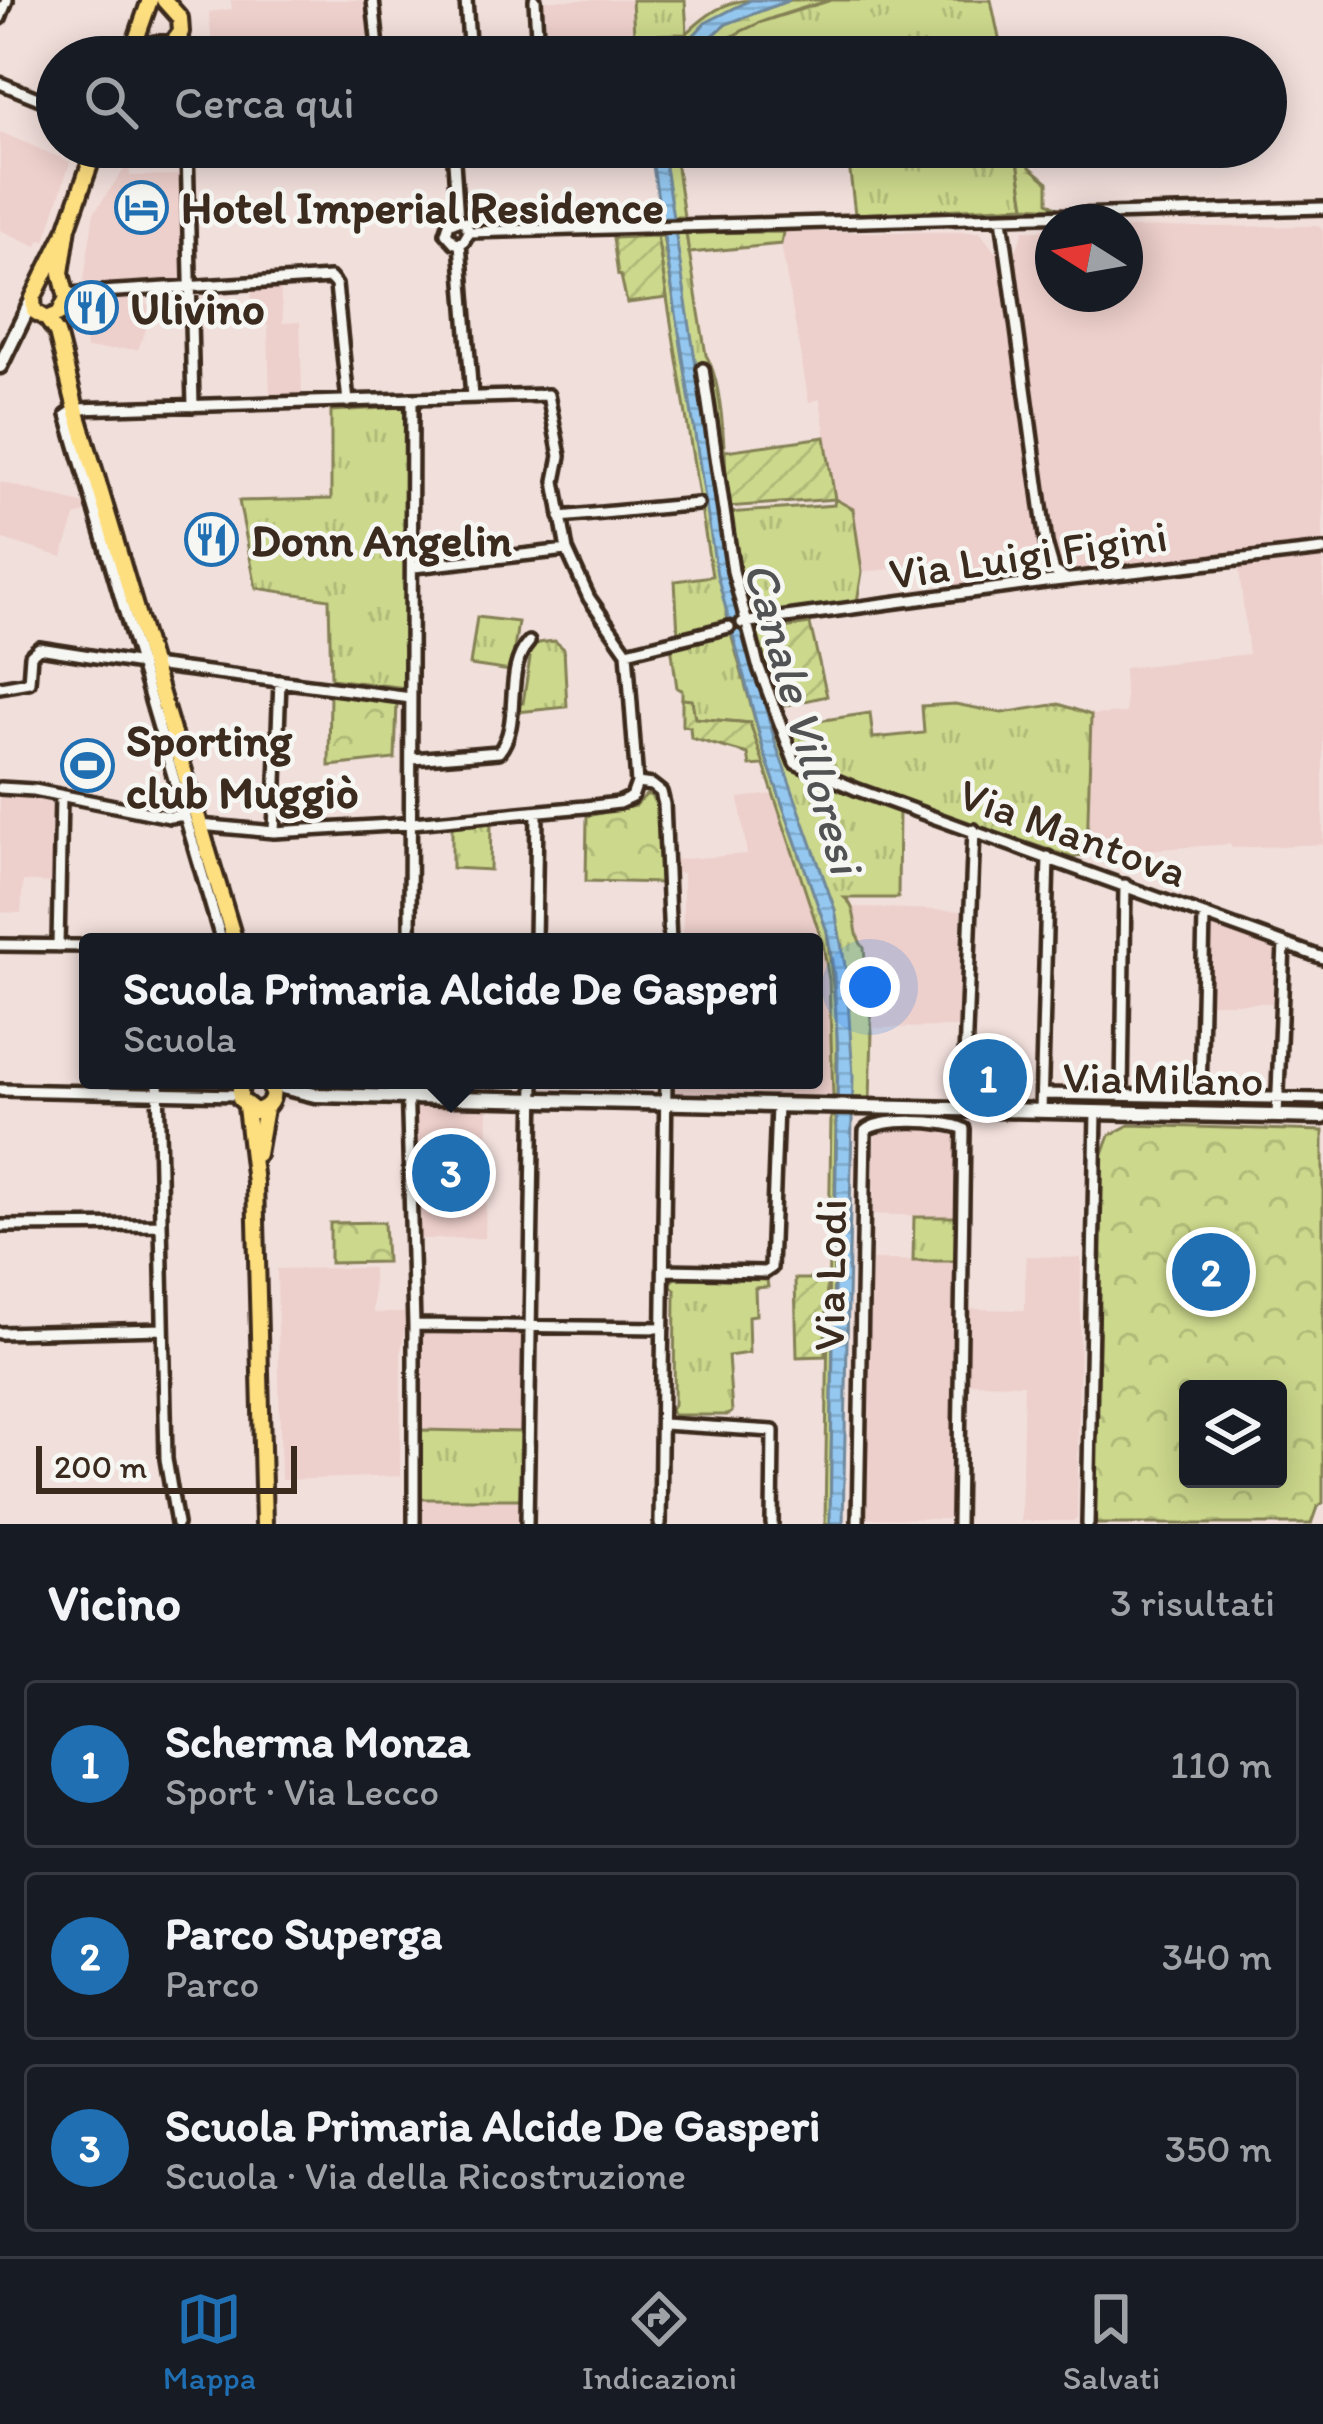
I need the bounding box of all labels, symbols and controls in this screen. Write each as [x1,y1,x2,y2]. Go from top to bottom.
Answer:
search box [36,36,1287,168]
icon: search [78,69,144,135]
text: Cerca qui [174,75,355,129]
hotel icon: Hotel Imperial Residence [114,179,170,235]
place label: Hotel Imperial Residence [181,180,664,234]
north arrow [1035,204,1143,312]
restaurant icon: Ulivino [63,280,119,336]
place label: Ulivino [130,281,265,335]
street label: Via Luigi Figini [886,508,1170,600]
restaurant icon: Donn Angelin [184,512,240,568]
place label: Donn Angelin [251,513,512,567]
water label: Canale Villoresi [732,555,877,884]
place label: Sporting club Muggiò [126,713,359,819]
sports icon: Sporting club Muggiò [59,738,115,794]
street label: Via Mantova [952,766,1194,898]
popup [79,933,823,1089]
your location [840,957,900,1017]
text: Scuola Primaria Alcide De Gasperi [123,961,779,1015]
text: Scuola [123,1015,236,1062]
pin: 1 [949,1033,1027,1123]
street label: Via Milano [1062,1049,1264,1107]
pin: 3 [412,1128,490,1218]
street label: Via Lodi [801,1198,857,1352]
pin: 2 [1172,1227,1250,1317]
map controls [1179,1380,1287,1488]
button: layers [1179,1380,1287,1488]
scale bar [36,1440,297,1493]
text: 200 m [54,1447,147,1486]
text: Vicino [48,1572,181,1633]
text: 3 risultati [1110,1579,1275,1626]
text: Scherma Monza [165,1714,470,1768]
text: 1 [81,1741,99,1788]
text: 110 m [1170,1741,1272,1788]
text: Sport · Via Lecco [165,1768,439,1815]
text: Parco Superga [165,1906,442,1960]
text: 2 [80,1933,100,1980]
text: 340 m [1162,1933,1272,1980]
text: Parco [165,1960,259,2007]
text: Scuola Primaria Alcide De Gasperi [165,2098,820,2152]
text: 3 [79,2125,101,2172]
text: 350 m [1165,2125,1272,2172]
text: Scuola · Via della Ricostruzione [165,2152,686,2199]
tab: Mappa [163,2286,256,2397]
tab: Indicazioni [582,2286,737,2397]
tab: Salvati [1063,2286,1160,2397]

